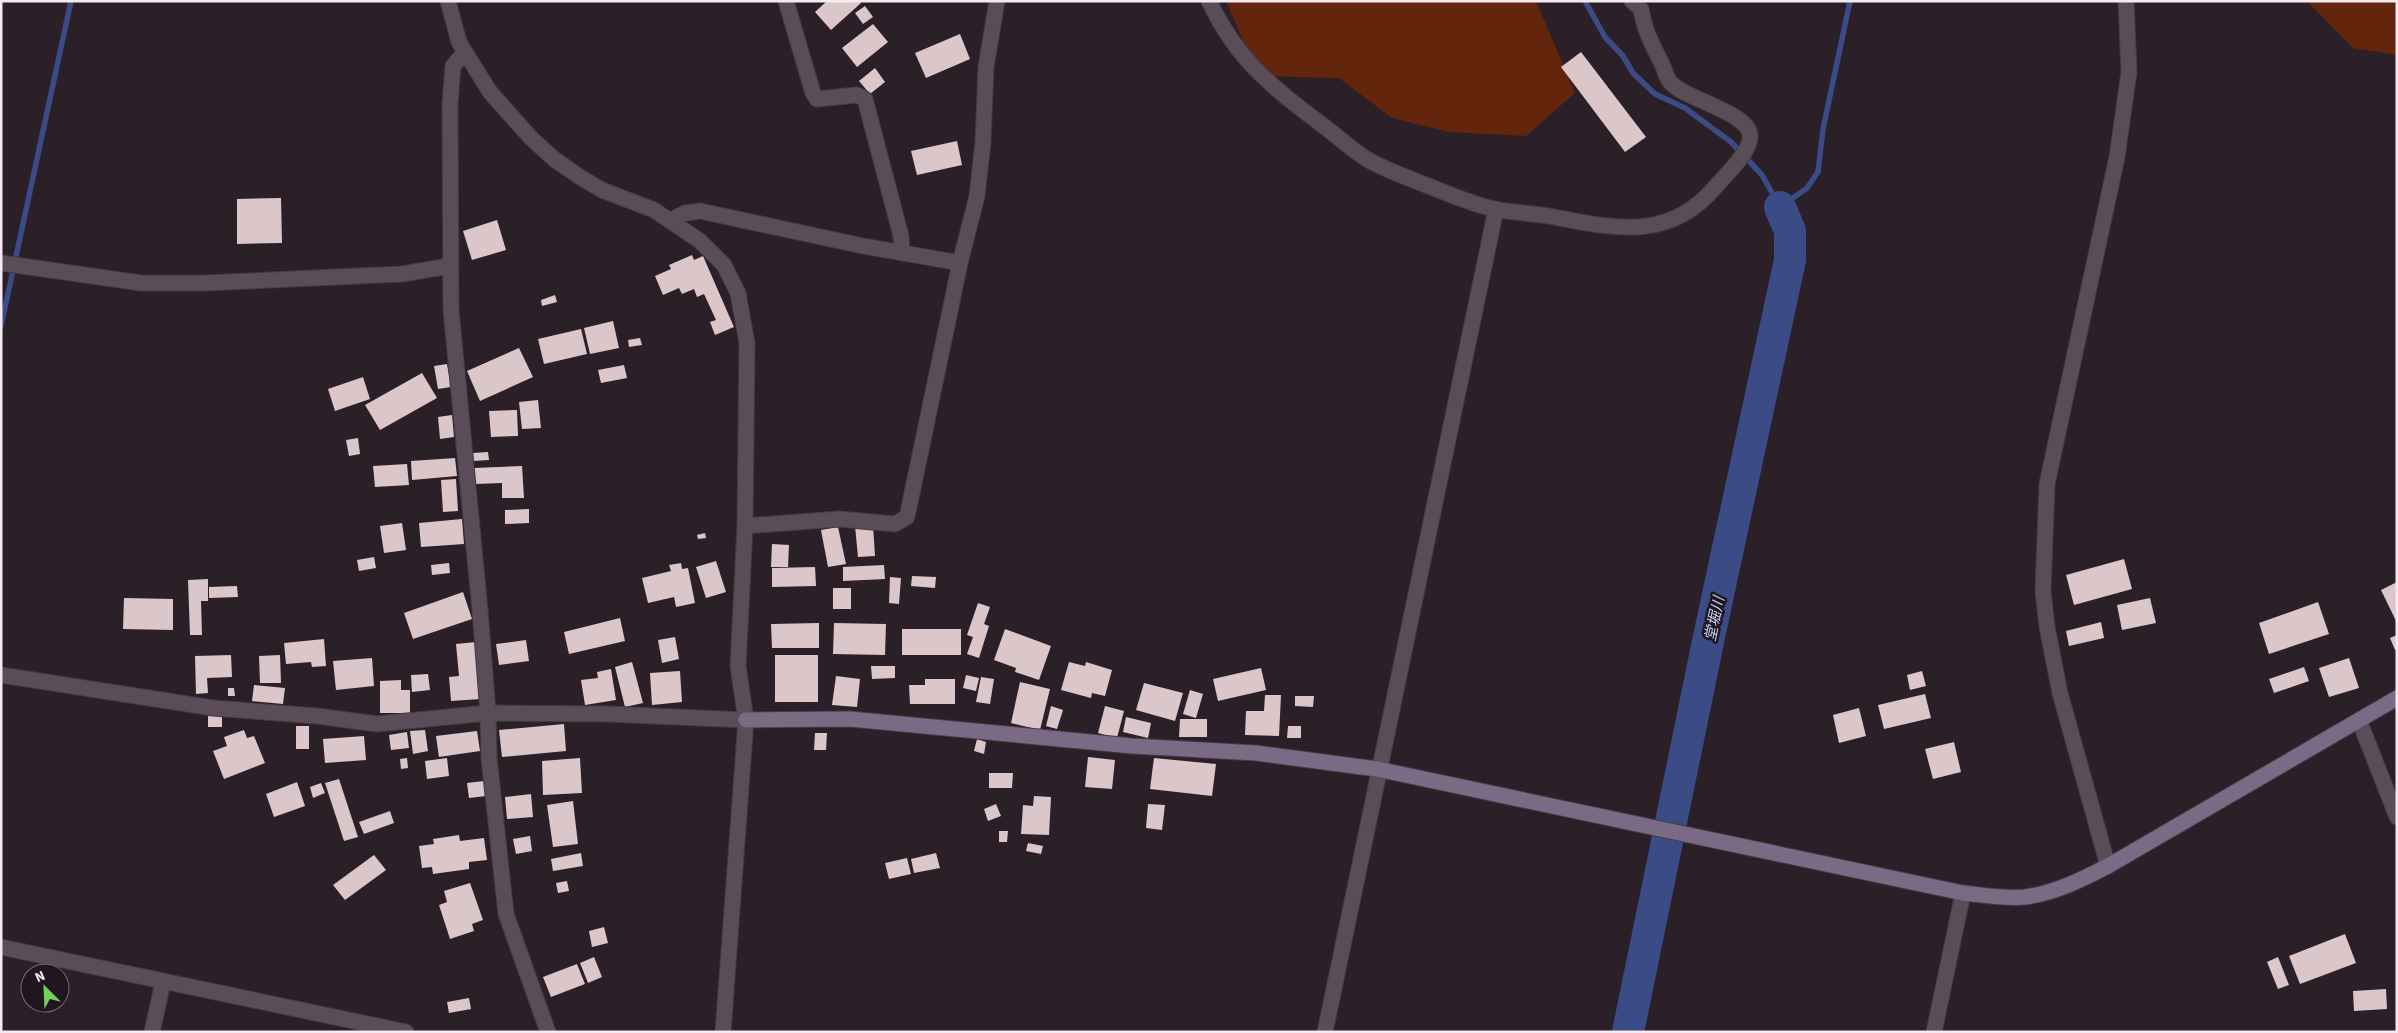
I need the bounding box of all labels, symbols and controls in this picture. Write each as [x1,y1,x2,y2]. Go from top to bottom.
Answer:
water label: 堂堀川 [1700,593,1730,643]
north arrow [20,963,70,1013]
text: N [32,966,48,988]

